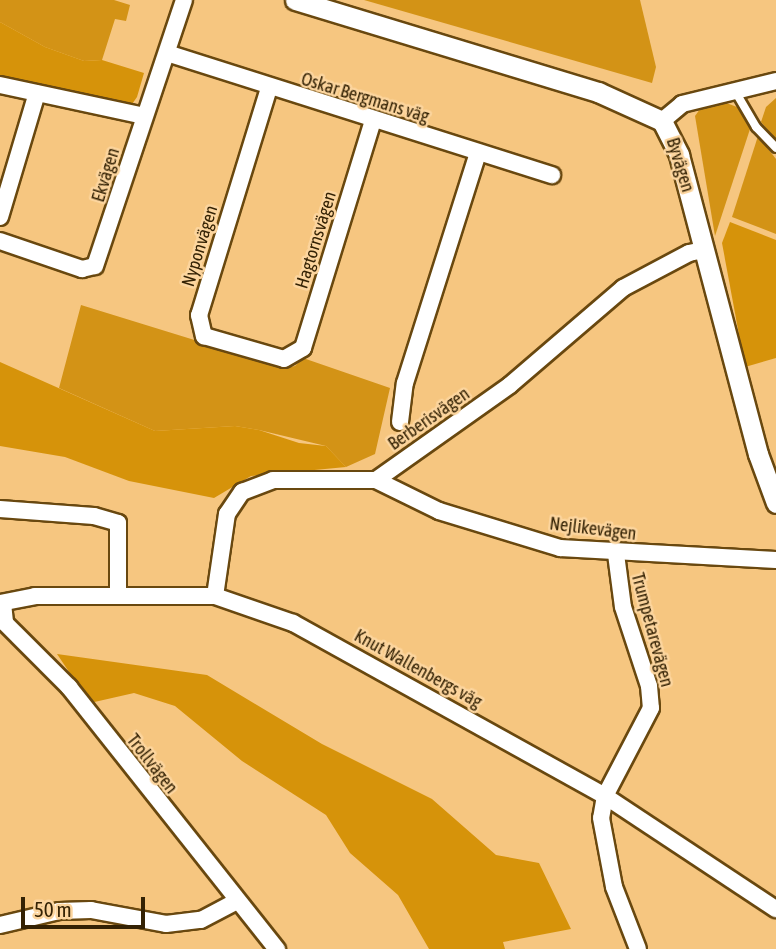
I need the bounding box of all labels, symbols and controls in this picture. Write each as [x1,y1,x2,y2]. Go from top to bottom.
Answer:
street label: Oskar Bergmans väg [299,68,431,128]
street label: Byvägen [662,135,698,195]
street label: Ekvägen [88,145,124,205]
street label: Hagtornsvägen [291,189,341,291]
street label: Nyponvägen [177,203,223,289]
street label: Berberisvägen [384,383,474,455]
street label: Nejlikevägen [548,513,638,545]
street label: Trumpetarevägen [626,571,678,689]
street label: Knut Wallenbergs väg [350,625,486,713]
street label: Trollvägen [122,730,182,798]
scale bar [24,883,149,927]
text: 50 m [34,897,72,921]

